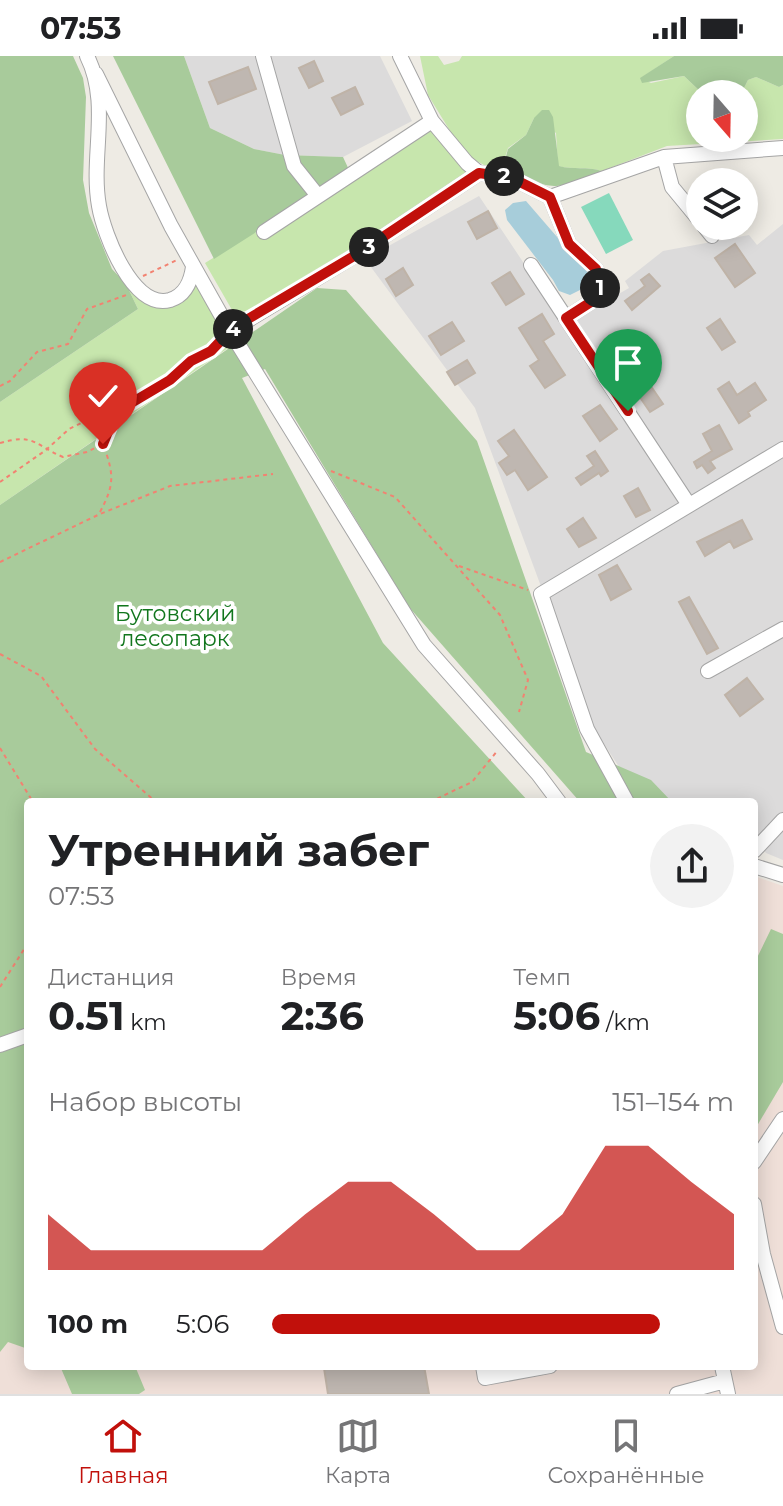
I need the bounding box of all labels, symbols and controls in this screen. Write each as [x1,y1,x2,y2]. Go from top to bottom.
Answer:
text: 07:53 [40,10,122,47]
north arrow [686,80,758,152]
map controls [686,80,758,240]
pin: 2 [484,156,524,196]
text: 2 [498,162,510,189]
button: layers [686,168,758,240]
pin: 3 [349,227,389,267]
text: 3 [362,233,376,260]
pin: 1 [580,268,620,308]
text: 1 [596,274,604,301]
pin: 4 [213,309,253,349]
text: 4 [225,315,241,342]
pin [594,329,662,411]
icon: arrive [606,341,650,385]
pin [69,362,137,444]
icon: check [81,374,125,418]
park label: Бутовский лесопарк [115,600,235,652]
text: Утренний забег [48,823,429,877]
button: share [650,824,734,908]
text: 07:53 [48,880,115,912]
text: Дистанция [48,964,174,991]
text: Время [281,964,357,991]
text: Темп [513,964,571,991]
text: 0.51 [48,991,125,1040]
text: 2:36 [281,991,364,1040]
text: 5:06 [513,991,600,1040]
text: km [125,1009,167,1036]
text: /km [600,1009,650,1036]
text: Набор высоты [48,1086,242,1118]
text: 151–154 m [612,1086,734,1118]
text: 100 m [48,1308,128,1340]
text: 5:06 [176,1308,229,1340]
tab: Главная [78,1414,169,1489]
tab: Карта [325,1414,391,1489]
tab: Сохранённые [547,1414,705,1489]

